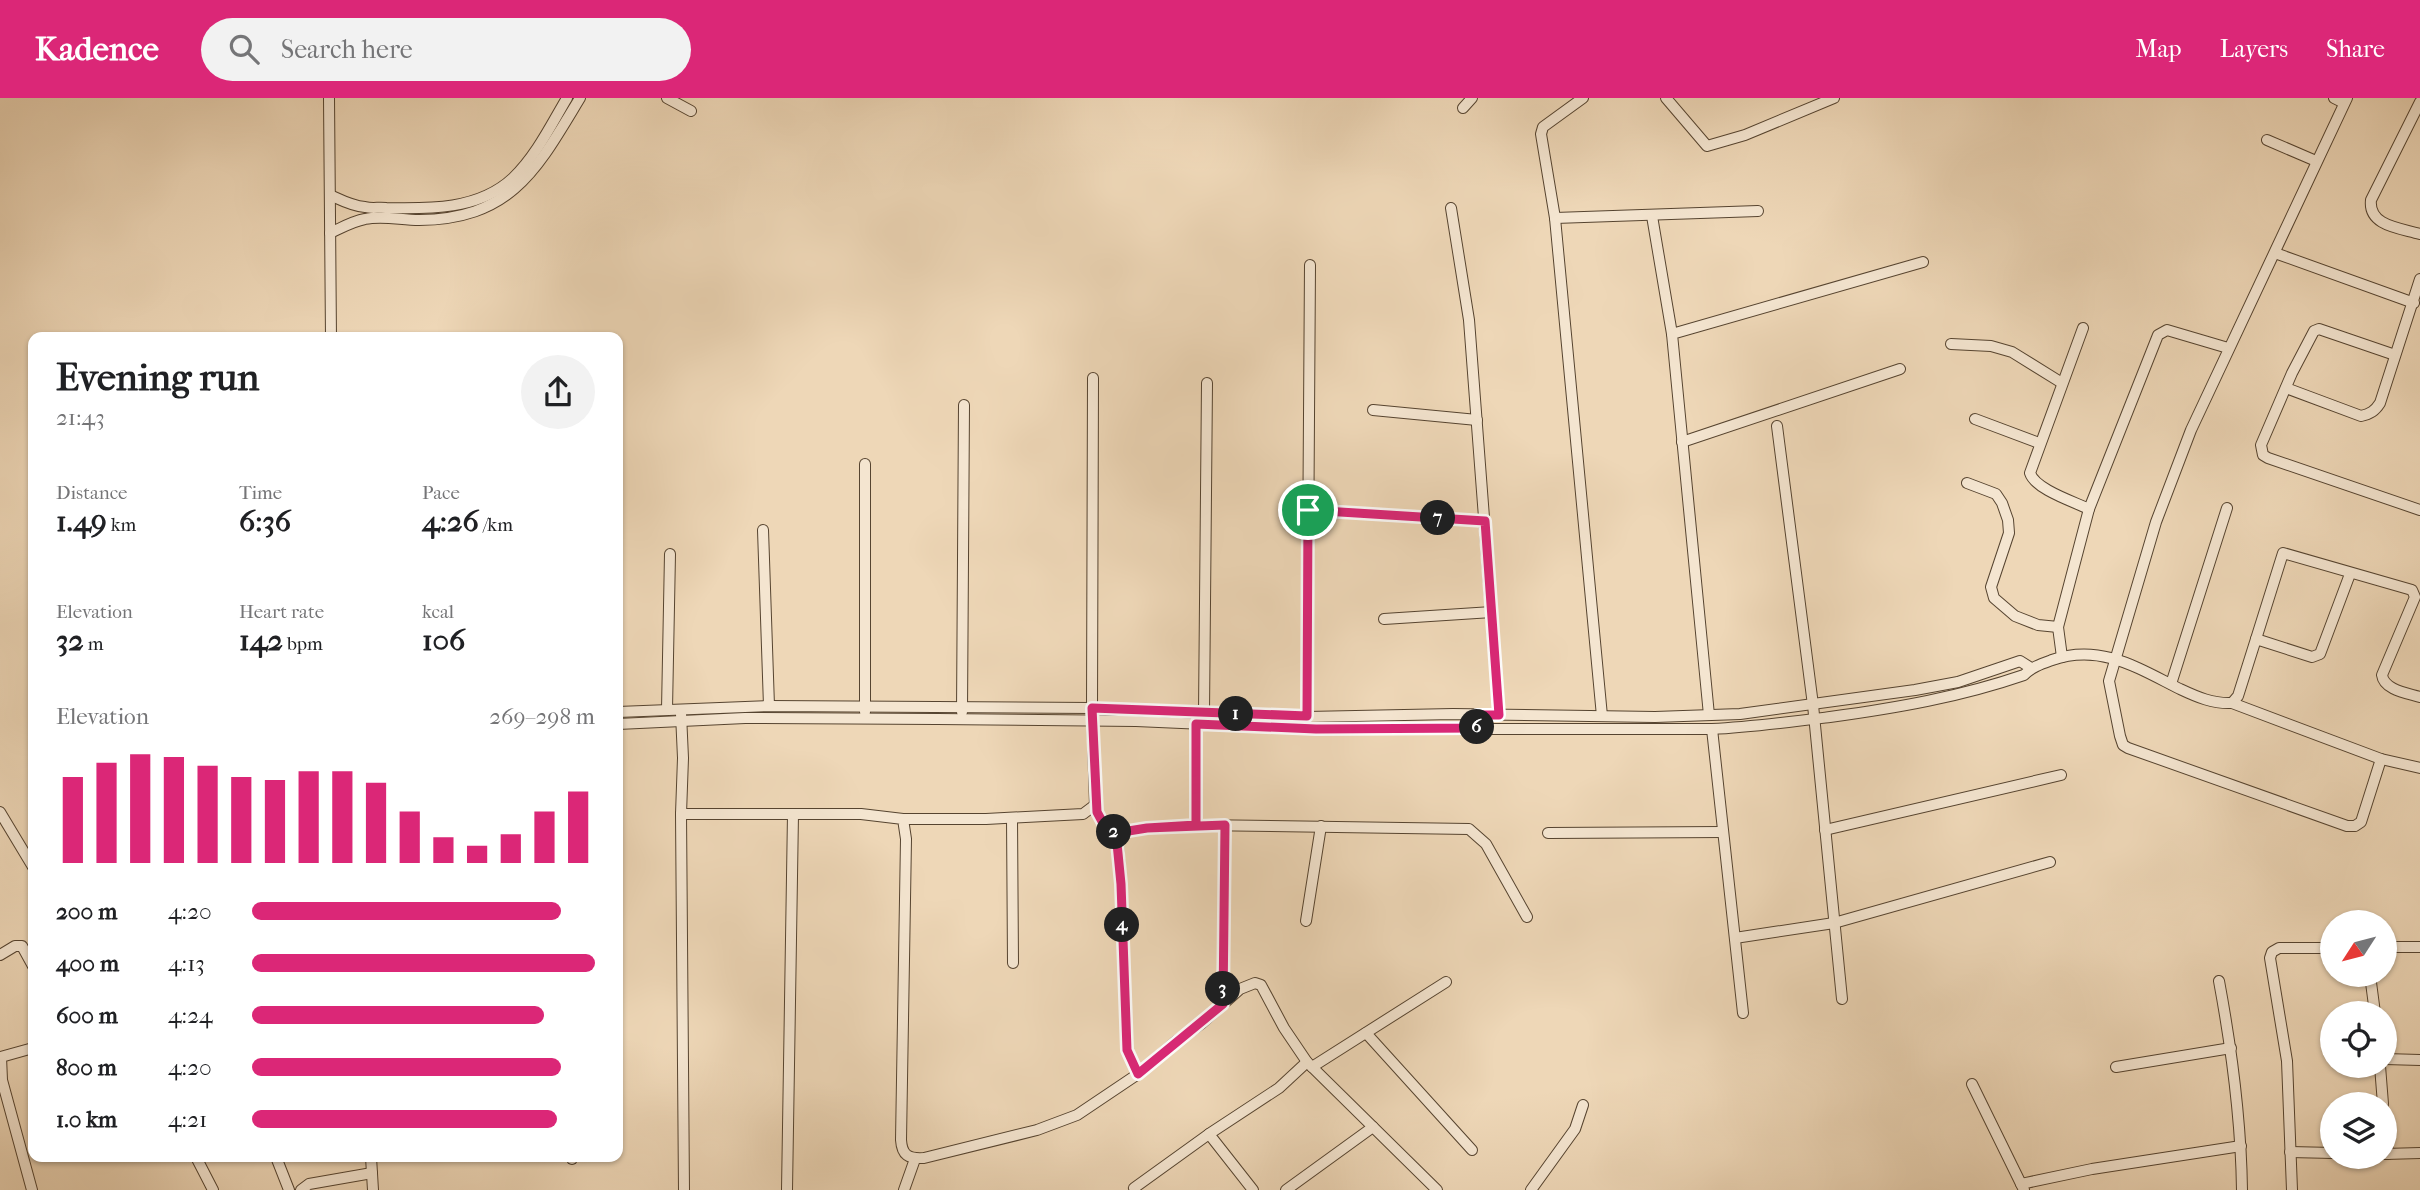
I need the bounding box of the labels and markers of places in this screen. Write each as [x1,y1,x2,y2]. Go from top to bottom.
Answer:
pin [1278,480,1338,540]
pin: 7 [1420,500,1456,536]
pin: 1 [1218,696,1254,732]
pin: 6 [1460,710,1494,744]
pin: 2 [1096,814,1132,850]
pin: 4 [1104,908,1140,942]
pin: 3 [1206,972,1240,1006]

